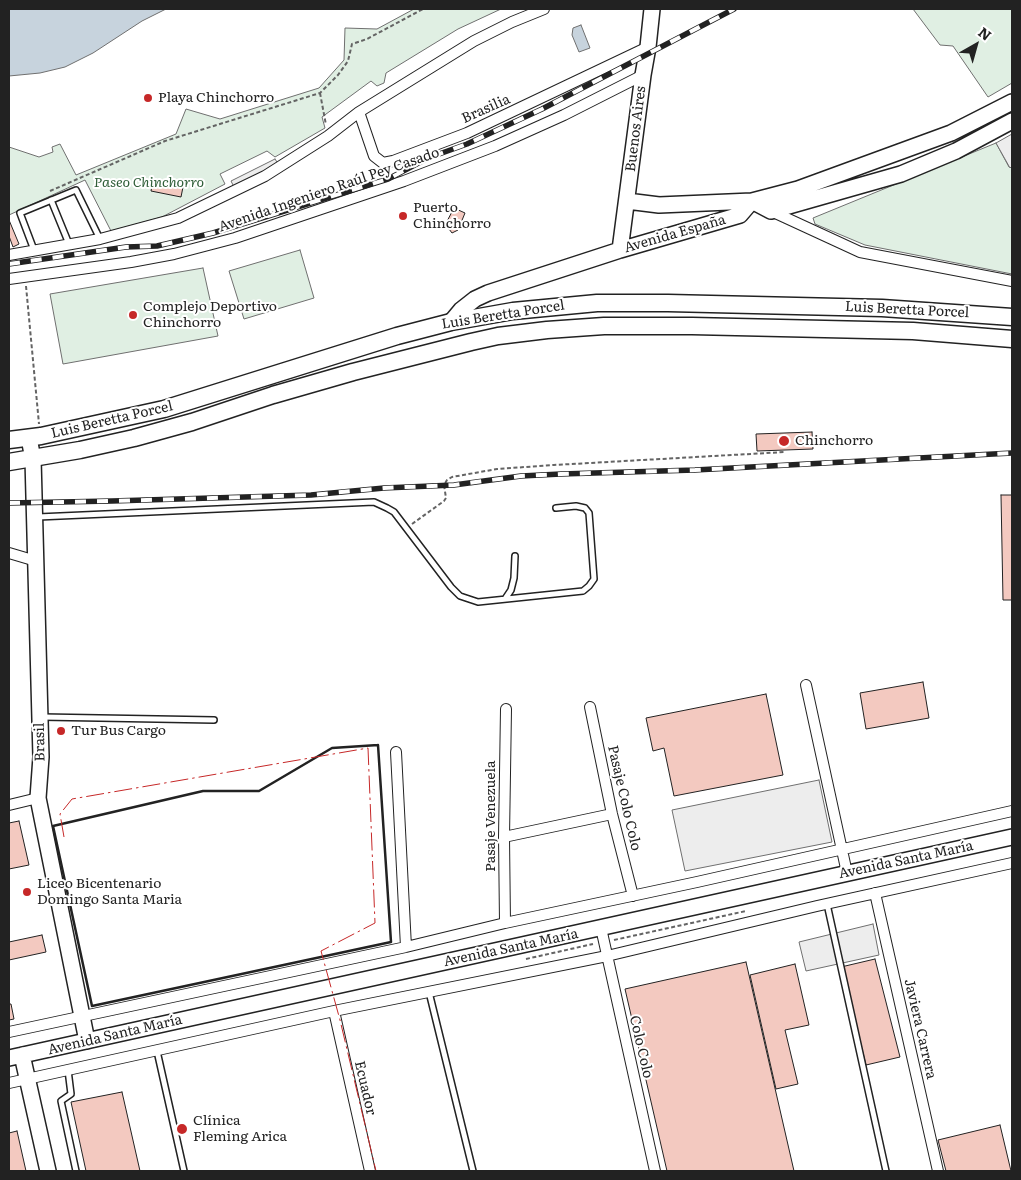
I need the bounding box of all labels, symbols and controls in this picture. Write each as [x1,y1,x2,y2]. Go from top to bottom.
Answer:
north arrow [951,20,1001,70]
text: N [974,22,996,45]
street label: Buenos Aires [622,85,650,173]
place label: Playa Chinchorro [158,90,274,106]
street label: Brasilia [459,91,513,127]
marker: Playa Chinchorro [142,92,154,104]
street label: Avenida Ingeniero Raúl Pey Casado [216,144,442,236]
park label: Paseo Chinchorro [94,175,204,191]
place label: Puerto Chinchorro [413,200,491,232]
marker: Puerto Chinchorro [397,210,409,222]
street label: Avenida España [622,211,728,257]
street label: Luis Beretta Porcel [440,297,566,333]
street label: Luis Beretta Porcel [844,298,970,322]
place label: Complejo Deportivo Chinchorro [143,299,277,332]
marker: Complejo Deportivo Chinchorro [127,309,139,321]
street label: Luis Beretta Porcel [50,398,174,442]
place label: Chinchorro [795,433,873,449]
marker: Chinchorro [777,434,791,448]
street label: Brasil [31,722,49,762]
place label: Tur Bus Cargo [71,723,166,739]
marker: Tur Bus Cargo [55,725,67,737]
street label: Pasaje Colo Colo [604,744,644,852]
street label: Pasaje Venezuela [483,760,499,872]
street label: Avenida Santa María [837,838,975,882]
place label: Liceo Bicentenario Domingo Santa Maria [37,876,182,909]
marker: Liceo Bicentenario Domingo Santa Maria [21,886,33,898]
street label: Avenida Santa María [442,926,580,970]
street label: Javiera Carrera [900,977,940,1081]
street label: Avenida Santa María [46,1011,184,1059]
street label: Colo Colo [626,1014,656,1080]
street label: Ecuador [351,1059,379,1117]
place label: Clínica Fleming Arica [193,1113,287,1146]
marker: Clínica Fleming Arica [175,1122,189,1136]

